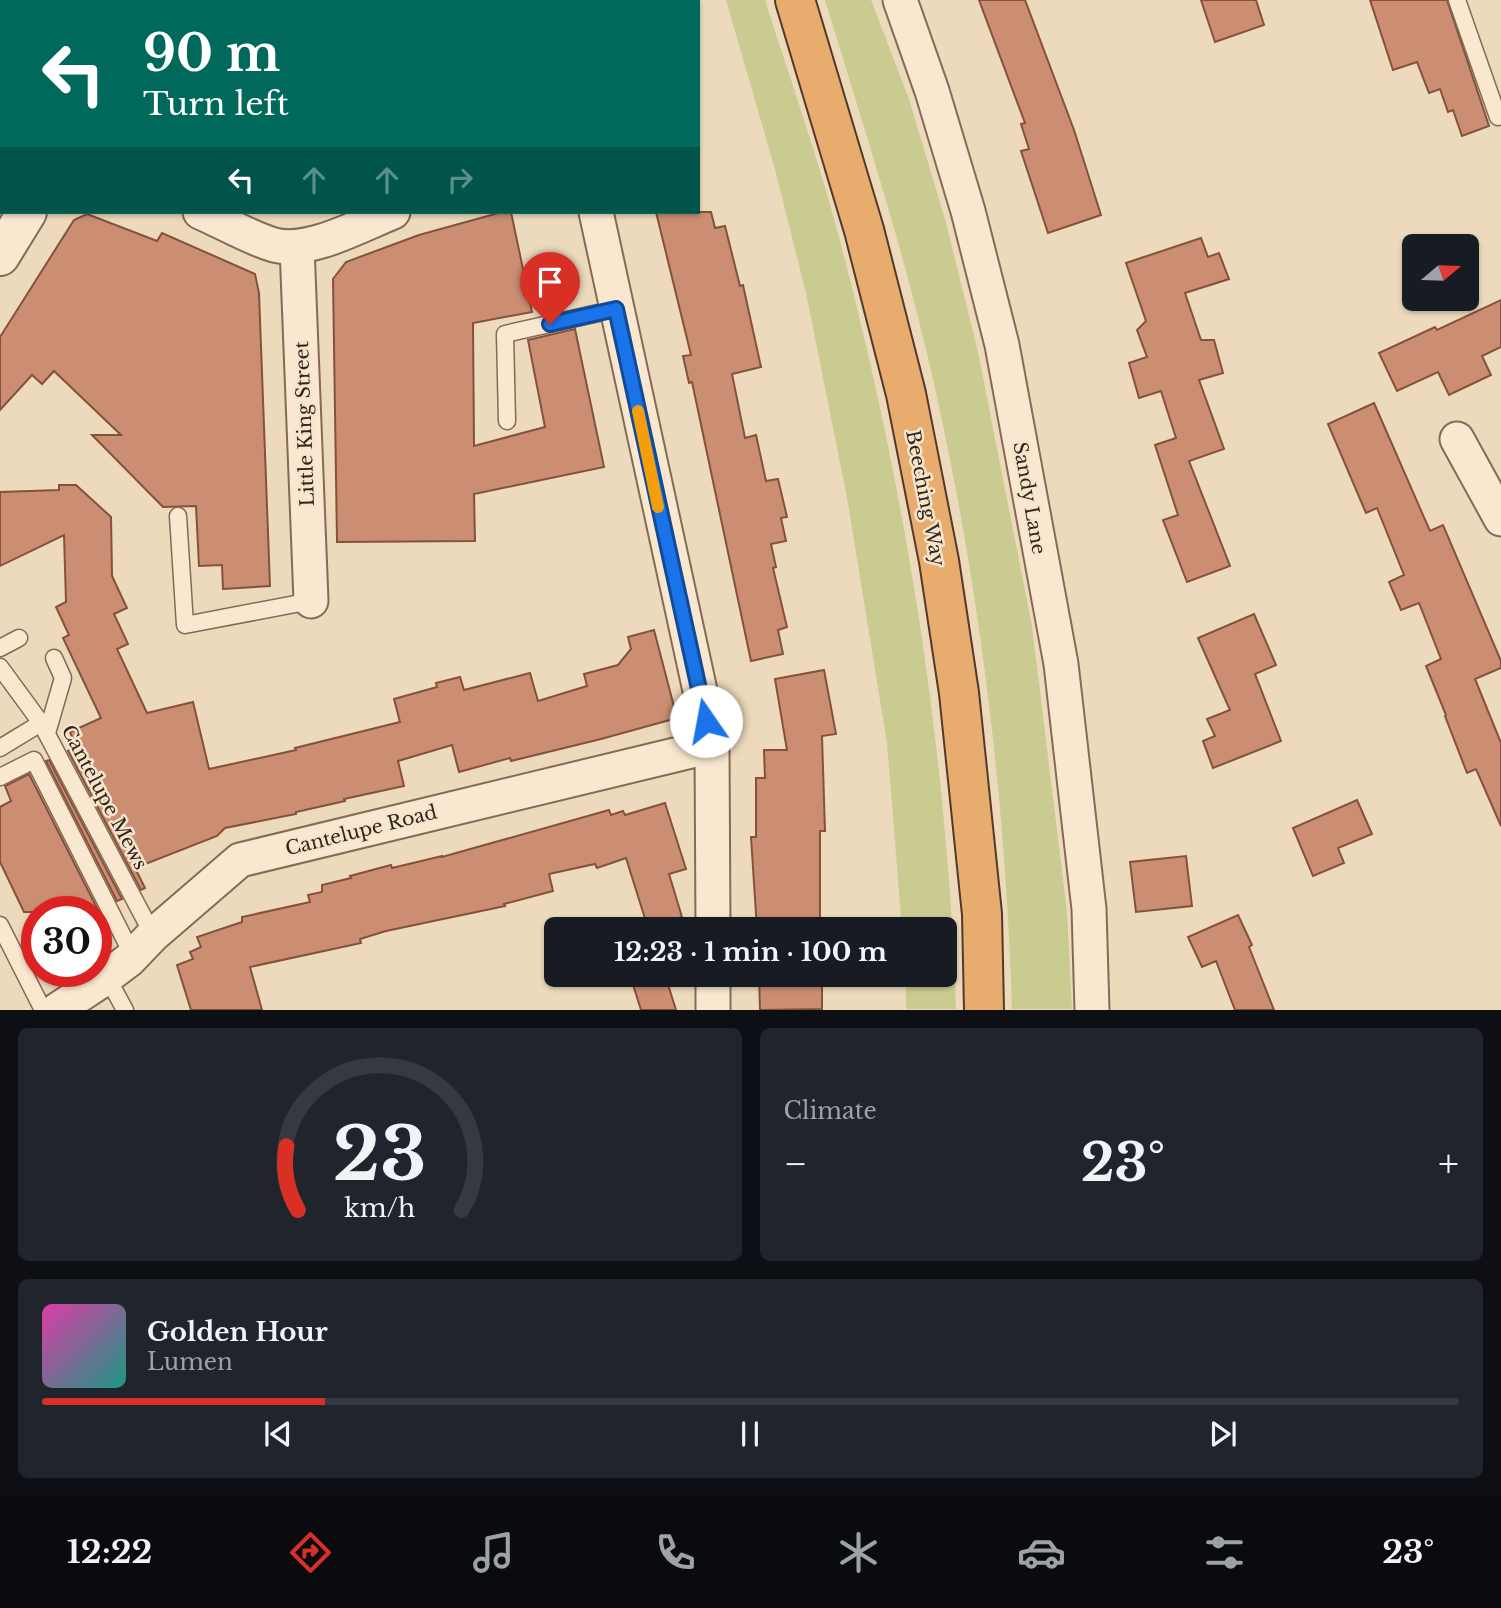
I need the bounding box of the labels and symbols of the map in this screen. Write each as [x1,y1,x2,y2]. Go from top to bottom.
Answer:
north arrow [1402,234,1479,312]
pin [520,252,580,324]
street label: Little King Street [290,340,319,507]
street label: Beeching Way [901,428,950,568]
street label: Sandy Lane [1008,440,1051,556]
position arrow [669,684,743,758]
street label: Cantelupe Mews [57,721,152,874]
street label: Cantelupe Road [283,800,440,860]
speed limit sign: 30 [21,896,112,987]

